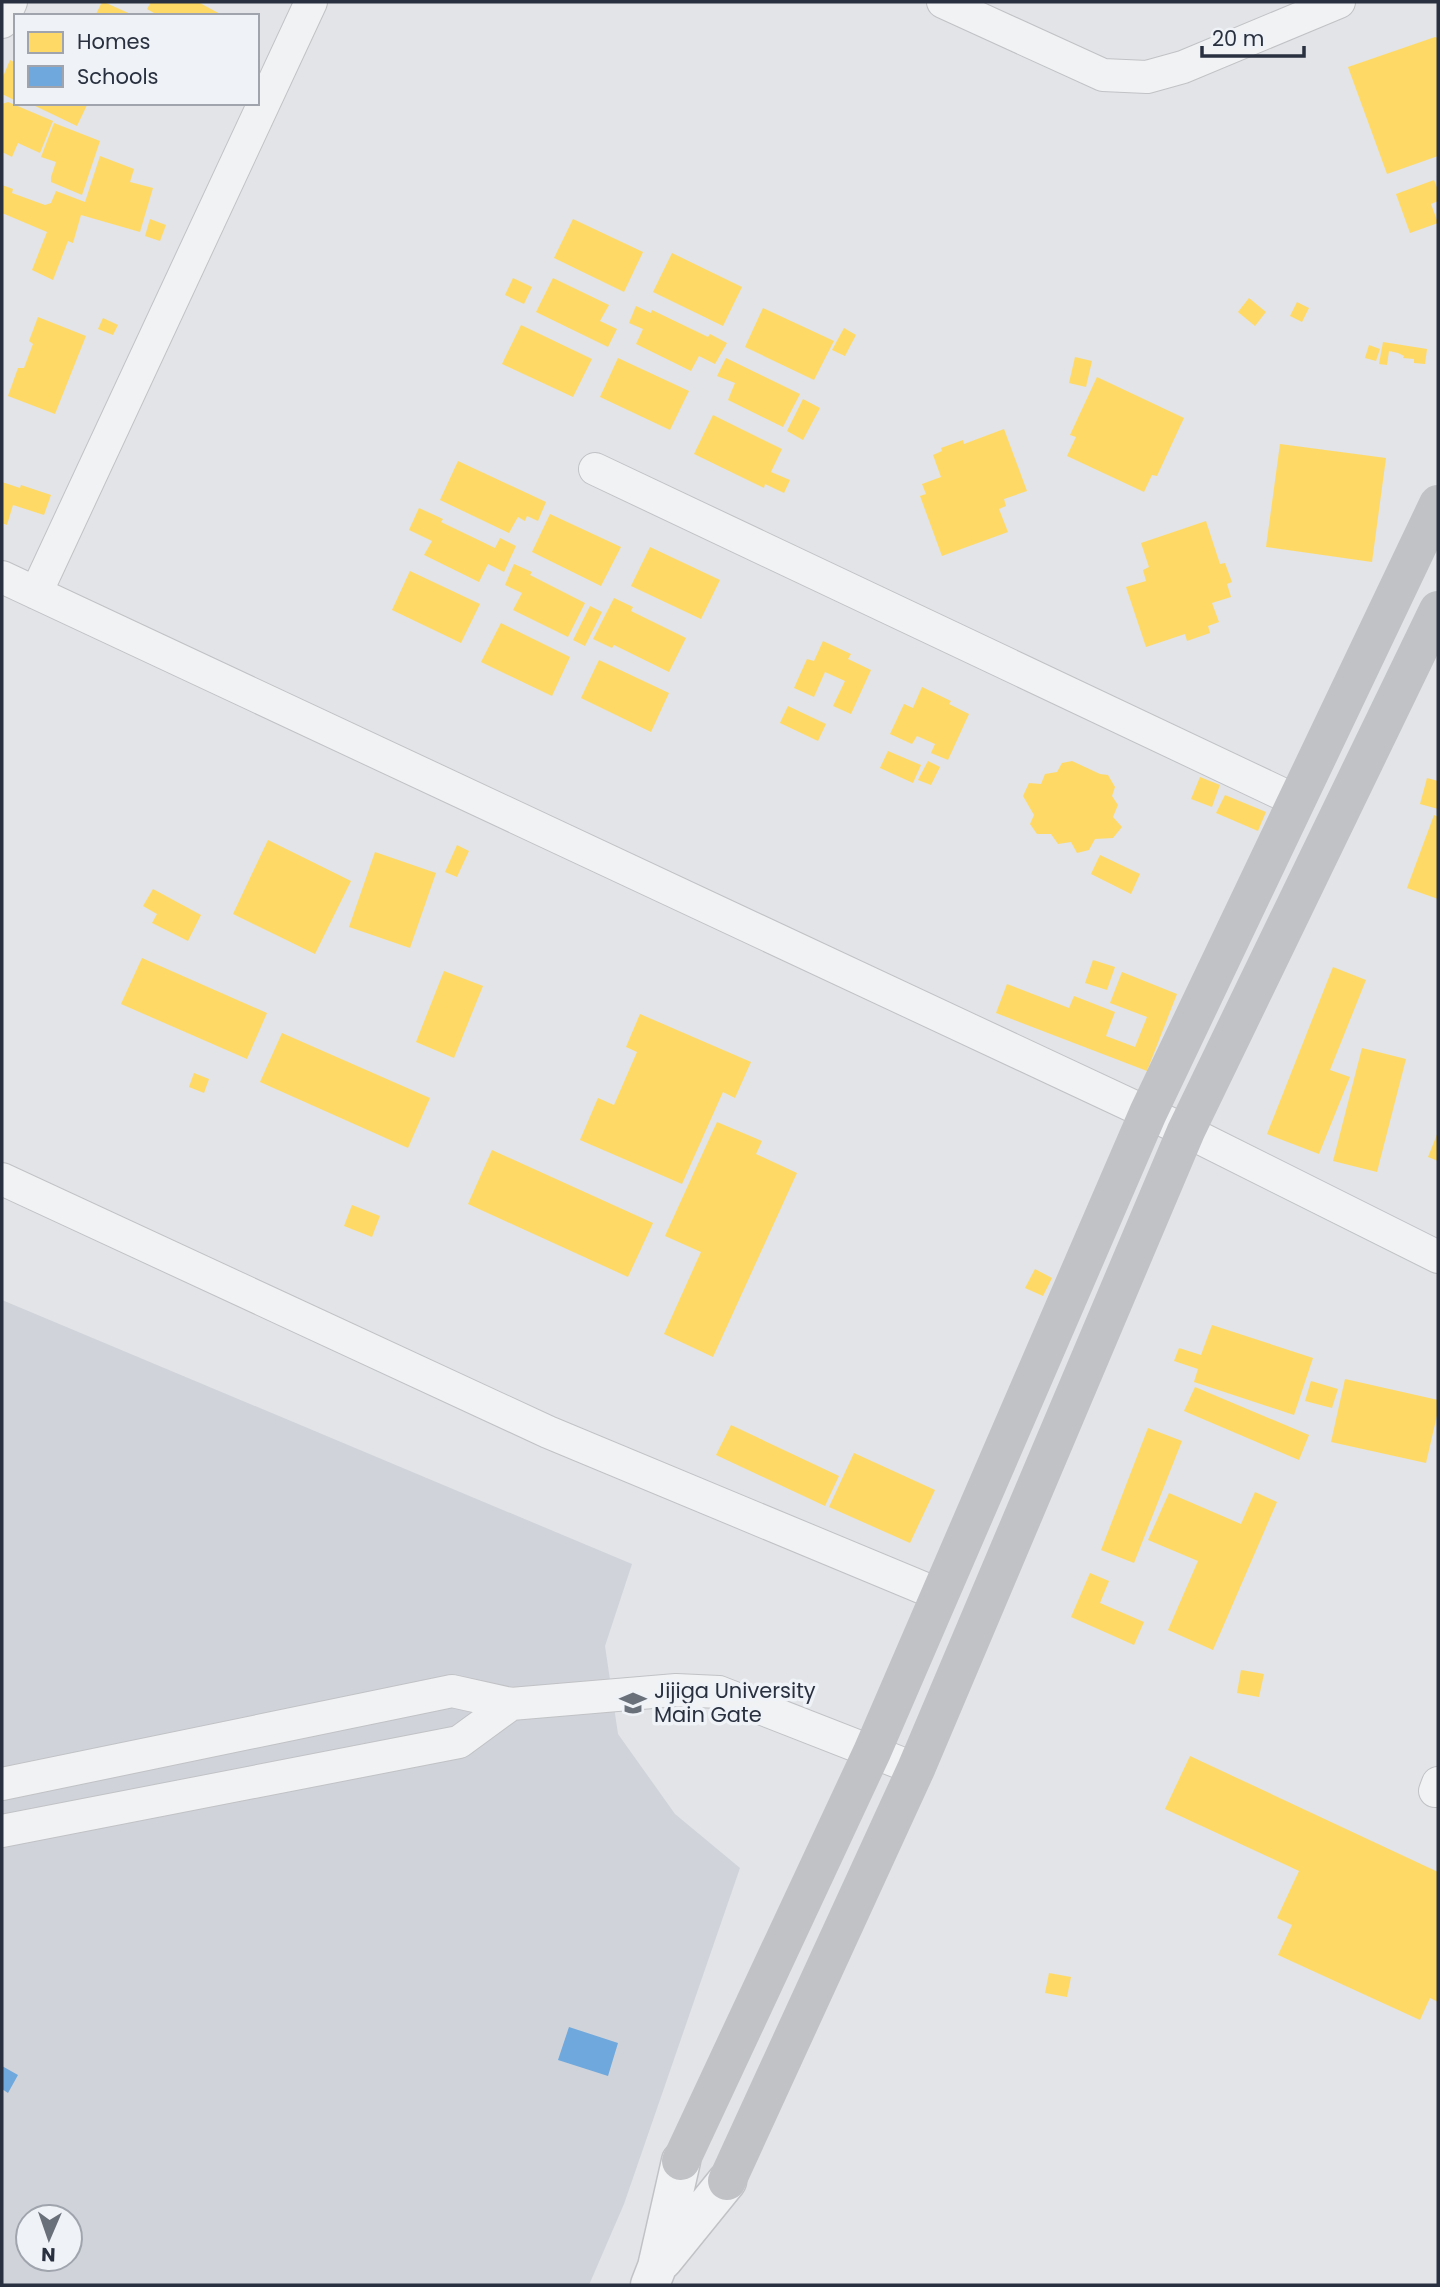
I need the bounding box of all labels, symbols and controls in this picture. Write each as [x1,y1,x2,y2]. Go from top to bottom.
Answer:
legend [14,14,259,105]
scale bar [1202,14,1304,58]
text: 20 m [1212,24,1265,53]
text: Homes [77,27,151,56]
text: Schools [77,62,159,91]
place label: Jijiga University Main Gate [654,1676,816,1729]
school or university icon: Jijiga University Main Gate [618,1688,648,1718]
north arrow [14,2203,84,2273]
text: N [41,2241,56,2268]

